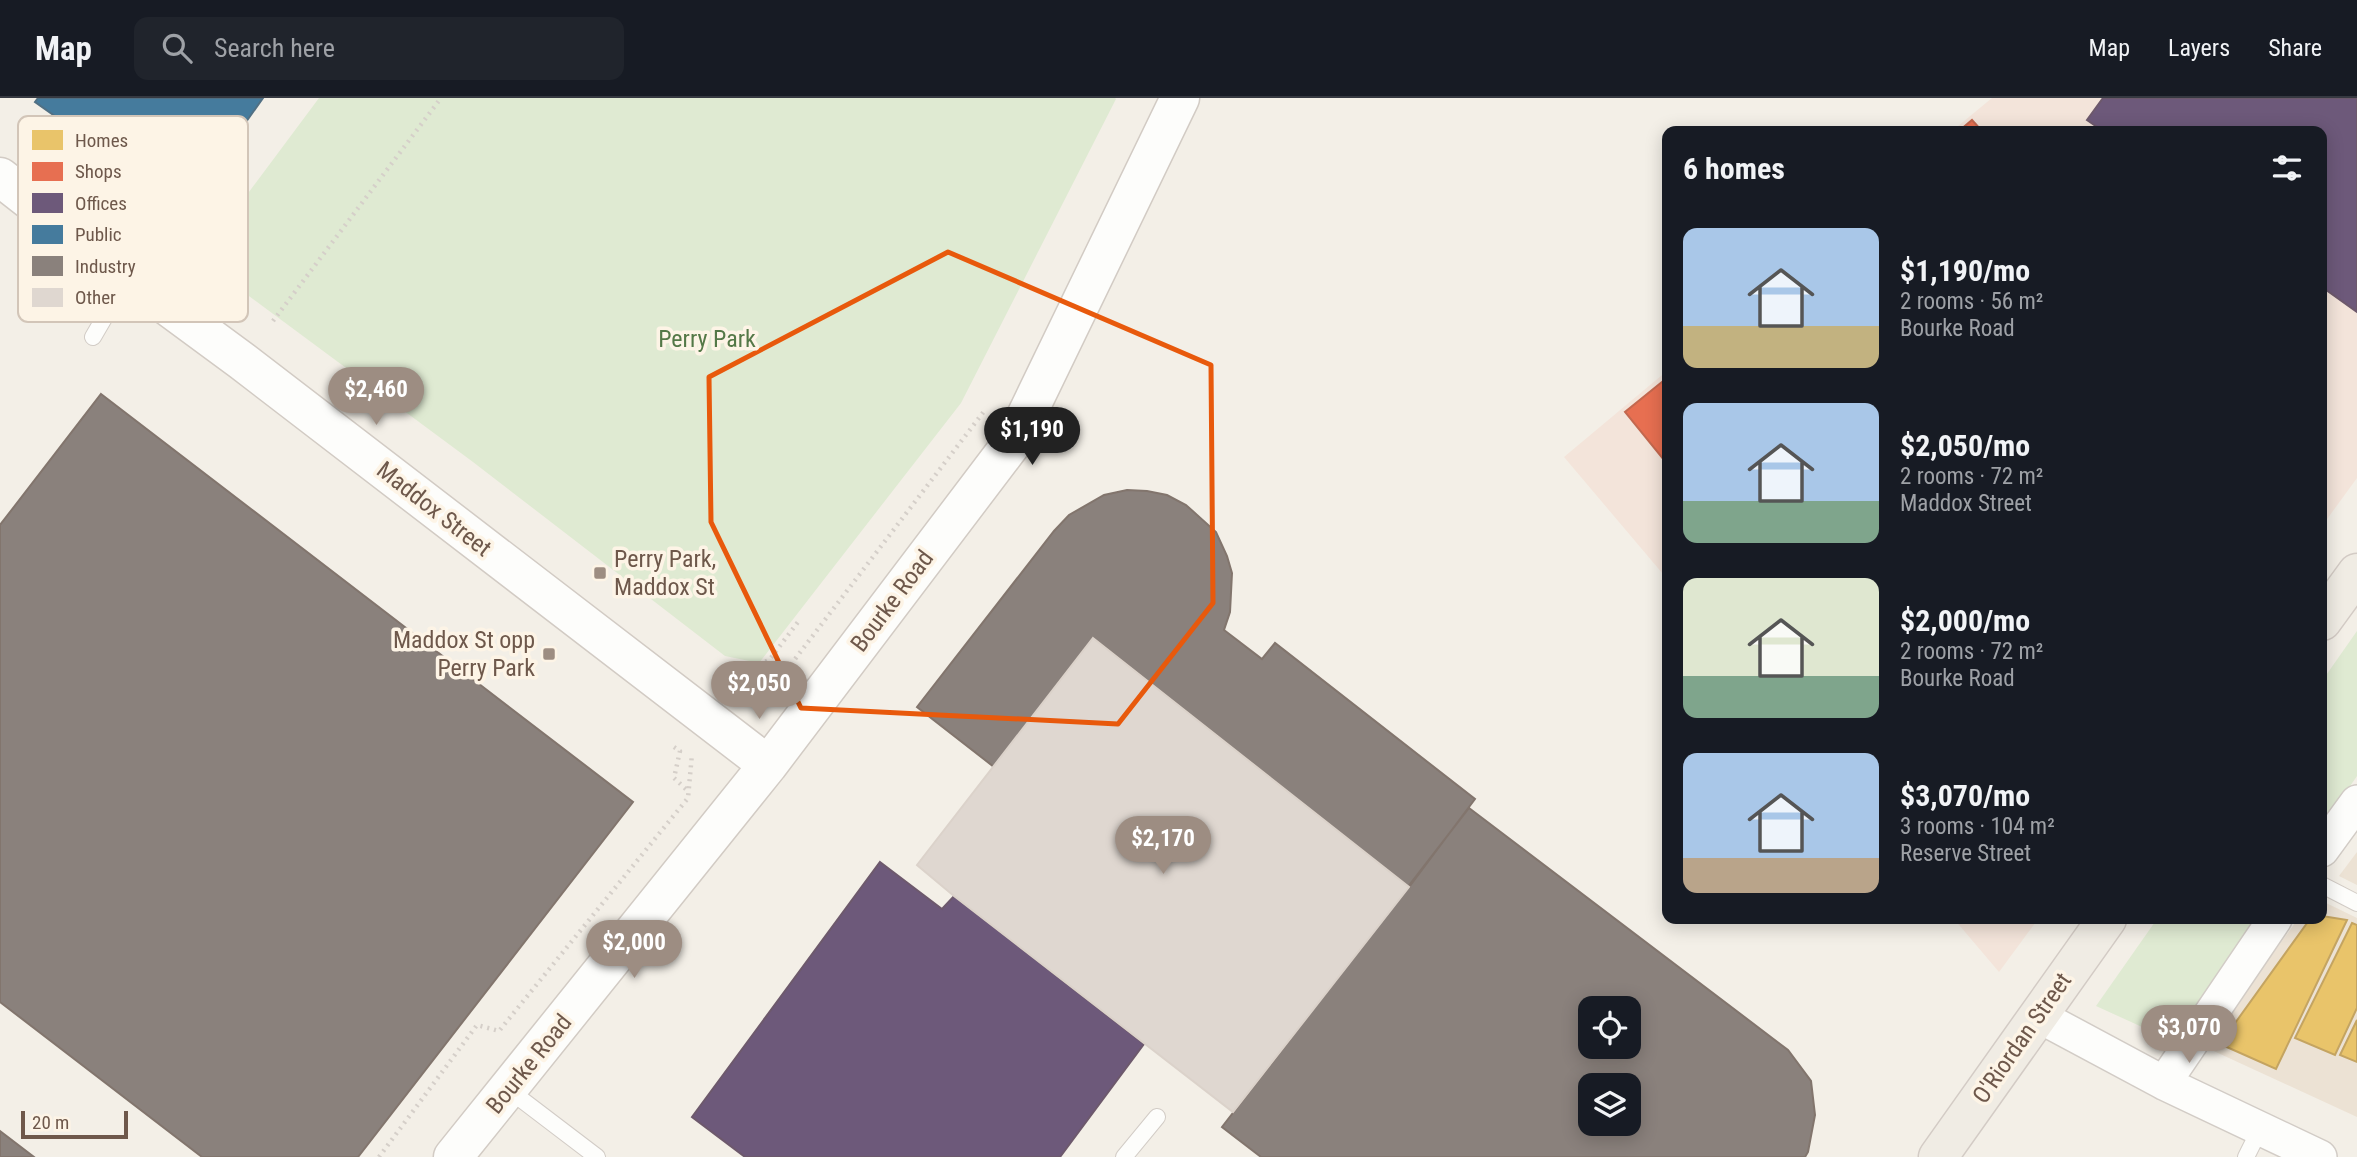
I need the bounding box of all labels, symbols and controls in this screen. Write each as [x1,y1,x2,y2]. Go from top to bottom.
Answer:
search box [134,17,624,80]
text: Map [35,29,92,68]
icon: search [158,29,196,67]
text: Search here [214,33,335,63]
text: Map [2089,34,2130,62]
text: Layers [2168,34,2230,62]
text: Share [2268,34,2322,62]
legend [18,116,248,322]
text: Homes [75,129,128,152]
icon: filters [2268,149,2306,187]
text: 6 homes [1683,151,1785,186]
text: Shops [75,160,122,183]
text: Offices [75,192,127,215]
text: Public [75,223,122,246]
text: $1,190/mo [1900,253,2030,288]
text: Industry [75,255,136,278]
icon: home [1739,256,1823,340]
text: Other [75,286,116,309]
text: 2 rooms · 56 m² [1900,288,2043,315]
text: Bourke Road [1900,315,2015,342]
park label: Perry Park [658,325,756,353]
pin: $2,460 [319,368,433,427]
text: $2,460 [344,376,408,403]
pin: $1,190 [975,408,1089,467]
text: $1,190 [1000,416,1064,443]
text: $2,050/mo [1900,428,2030,463]
icon: home [1739,431,1823,515]
street label: Maddox Street [371,456,497,562]
text: 2 rooms · 72 m² [1900,463,2043,490]
text: Maddox Street [1900,490,2032,517]
place label: Perry Park, Maddox St [614,545,716,601]
street label: Bourke Road [845,545,939,657]
marker: Perry Park, Maddox St [592,565,608,581]
text: $2,000/mo [1900,603,2030,638]
icon: home [1739,606,1823,690]
place label: Maddox St opp Perry Park [393,626,535,682]
text: 2 rooms · 72 m² [1900,638,2043,665]
marker: Maddox St opp Perry Park [541,646,557,662]
pin: $2,050 [702,662,816,721]
text: Bourke Road [1900,665,2015,692]
text: $2,050 [727,670,791,697]
text: $3,070/mo [1900,778,2030,813]
icon: home [1739,781,1823,865]
text: 3 rooms · 104 m² [1900,813,2055,840]
pin: $2,170 [1106,816,1220,876]
text: $2,170 [1131,825,1195,852]
text: Reserve Street [1900,840,2031,867]
pin: $2,000 [577,920,691,980]
text: $2,000 [602,929,666,956]
street label: O'Riordan Street [1967,967,2077,1109]
map controls [1578,996,1641,1136]
button: locate [1578,996,1641,1059]
pin: $3,070 [2132,1006,2246,1065]
street label: Bourke Road [480,1009,578,1119]
text: $3,070 [2157,1014,2221,1041]
button: layers [1578,1073,1641,1136]
scale bar [21,1108,128,1140]
text: 20 m [32,1111,69,1134]

